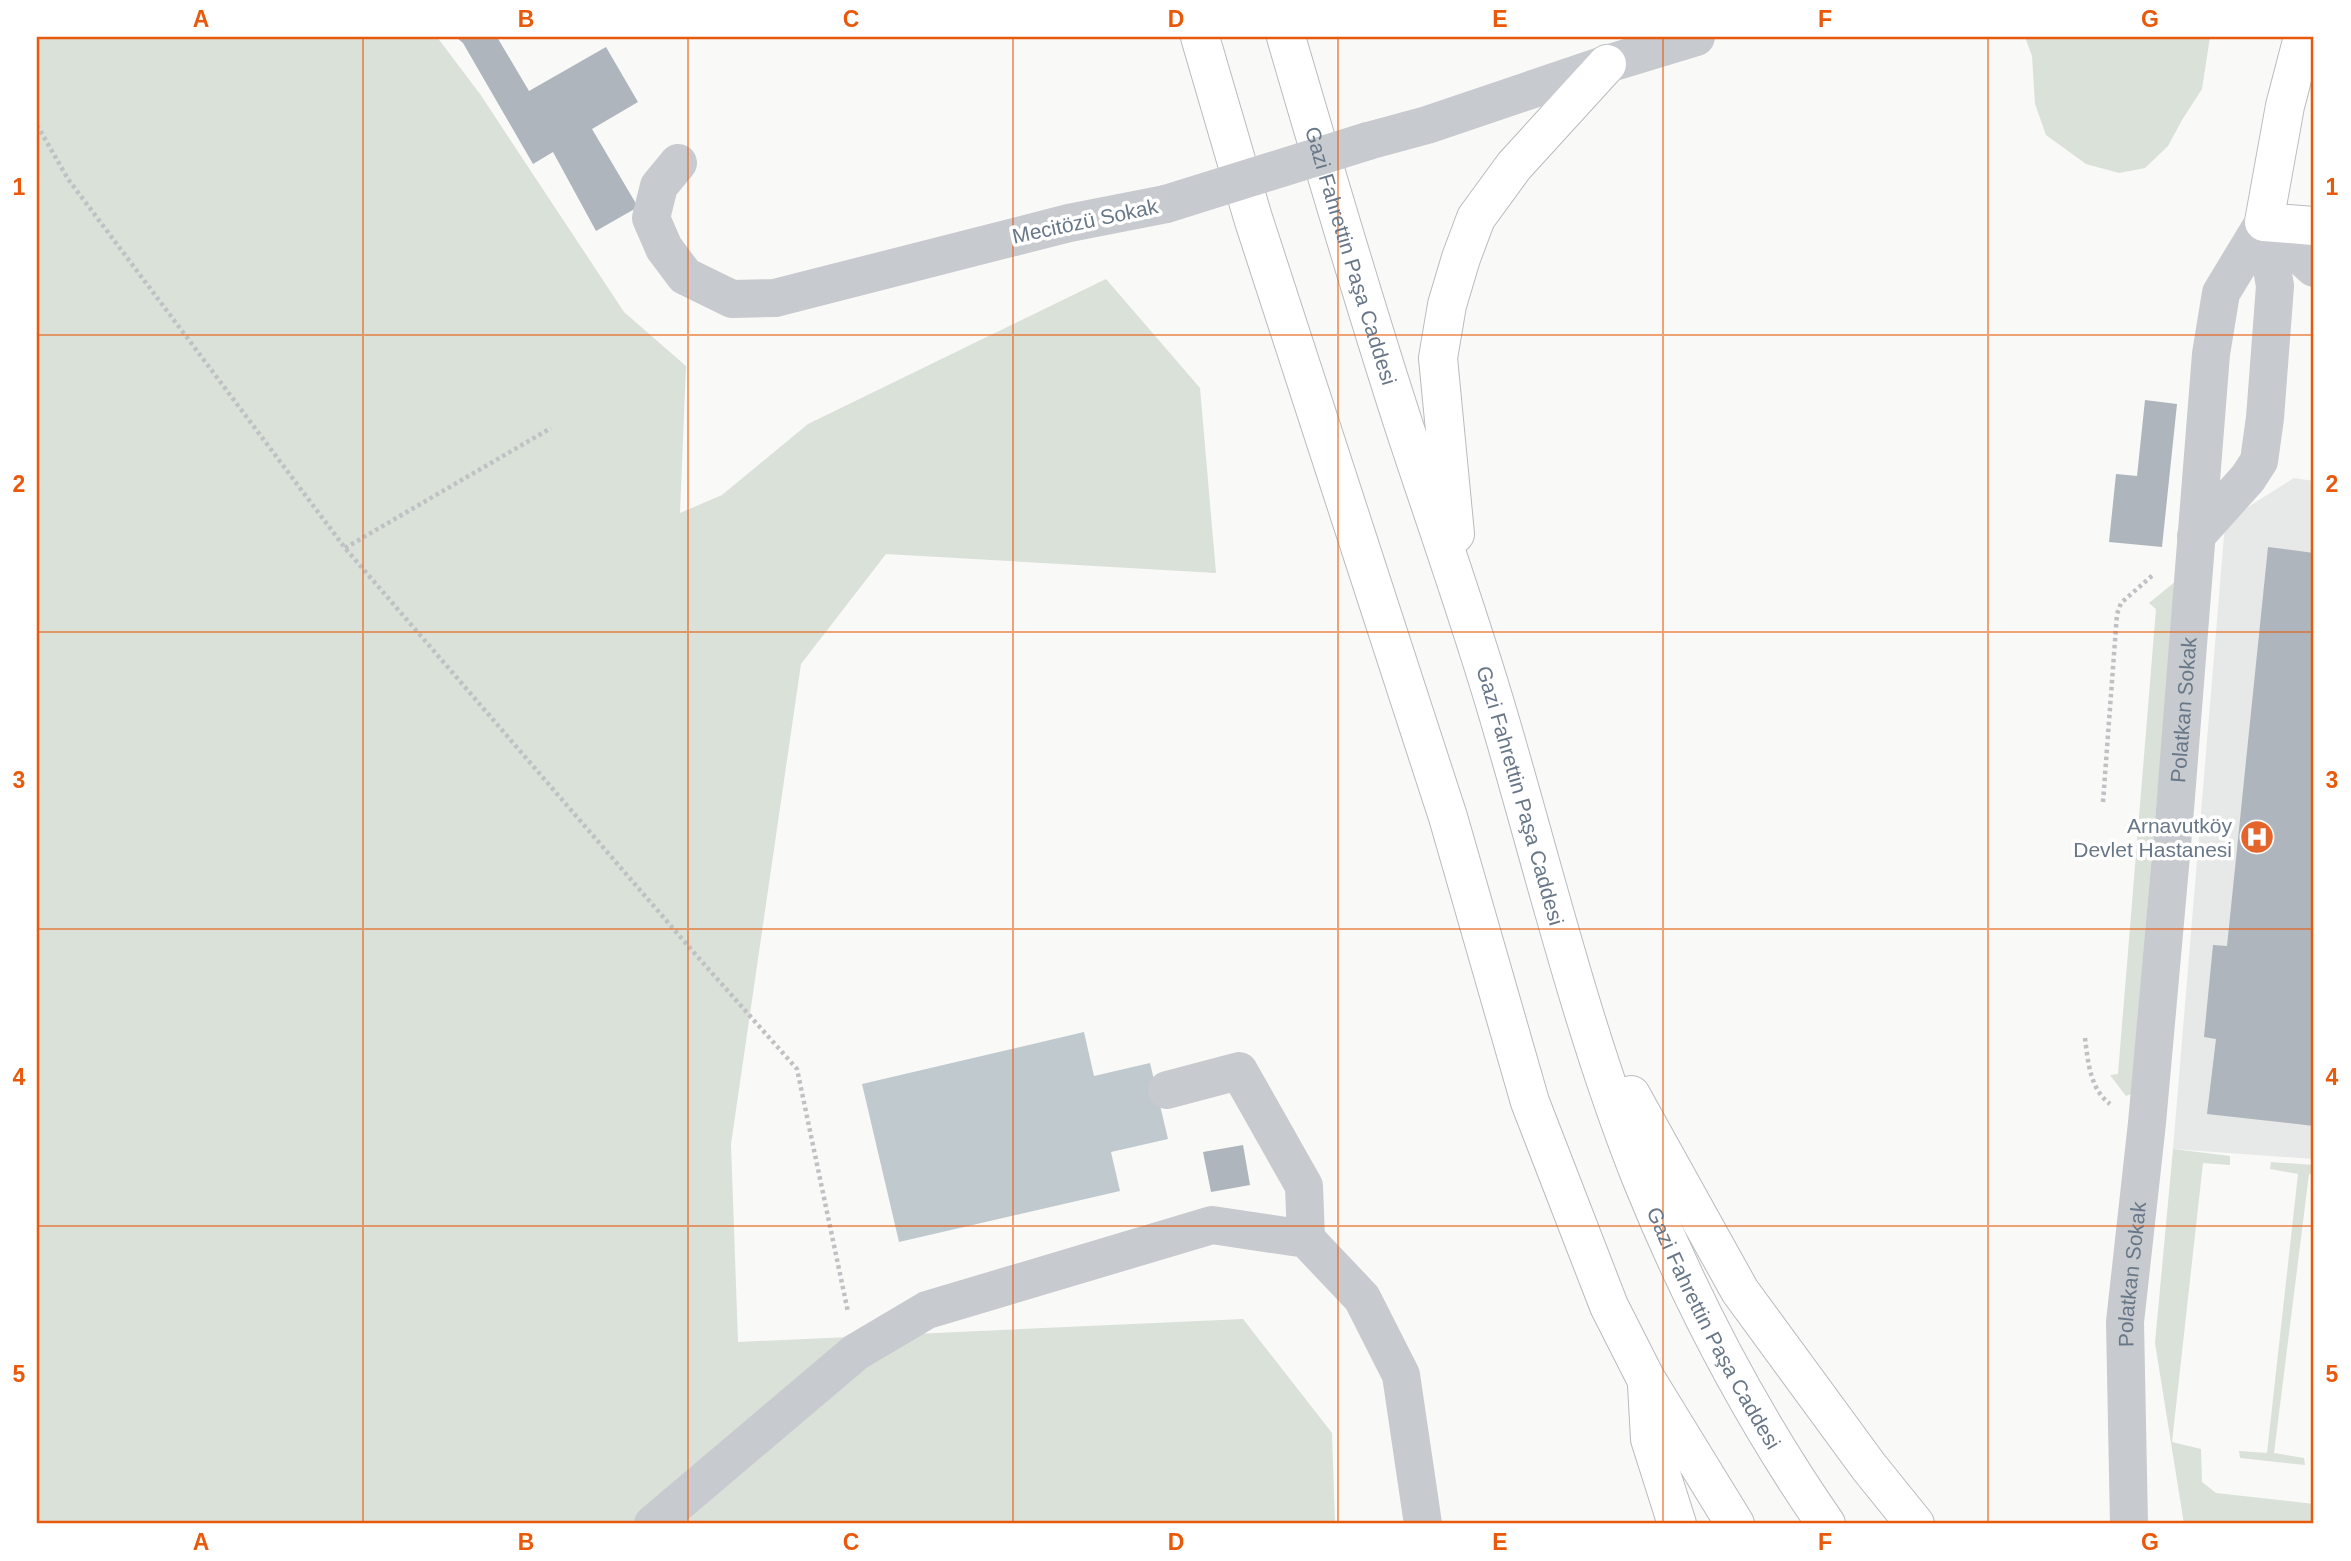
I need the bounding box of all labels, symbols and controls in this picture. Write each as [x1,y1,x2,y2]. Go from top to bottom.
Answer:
text: A [193,6,209,32]
text: B [518,6,534,32]
text: C [843,6,859,32]
text: D [1168,6,1184,32]
text: E [1492,6,1508,32]
text: F [1818,6,1832,32]
text: G [2141,6,2159,32]
street label: Gazi Fahrettin Paşa Caddesi [1301,124,1401,387]
text: 1 [13,174,26,200]
text: 1 [2326,174,2339,200]
street label: Mecitözü Sokak [1010,194,1160,248]
text: 2 [13,471,25,497]
text: 2 [2326,471,2338,497]
street label: Polatkan Sokak [2166,636,2200,783]
street label: Gazi Fahrettin Paşa Caddesi [1473,663,1569,928]
text: 3 [13,767,25,793]
text: 3 [2326,767,2338,793]
place label: Arnavutköy Devlet Hastanesi [2073,814,2232,861]
hospital icon: Arnavutköy Devlet Hastanesi [2238,818,2276,856]
text: 4 [13,1064,26,1090]
text: 4 [2326,1064,2339,1090]
street label: Polatkan Sokak [2113,1200,2150,1347]
street label: Gazi Fahrettin Paşa Caddesi [1643,1203,1786,1453]
text: 5 [13,1361,26,1387]
text: 5 [2326,1361,2339,1387]
text: A [193,1529,209,1555]
text: B [518,1529,534,1555]
text: C [843,1529,859,1555]
text: D [1168,1529,1184,1555]
text: E [1492,1529,1508,1555]
text: F [1818,1529,1832,1555]
text: G [2141,1529,2159,1555]

